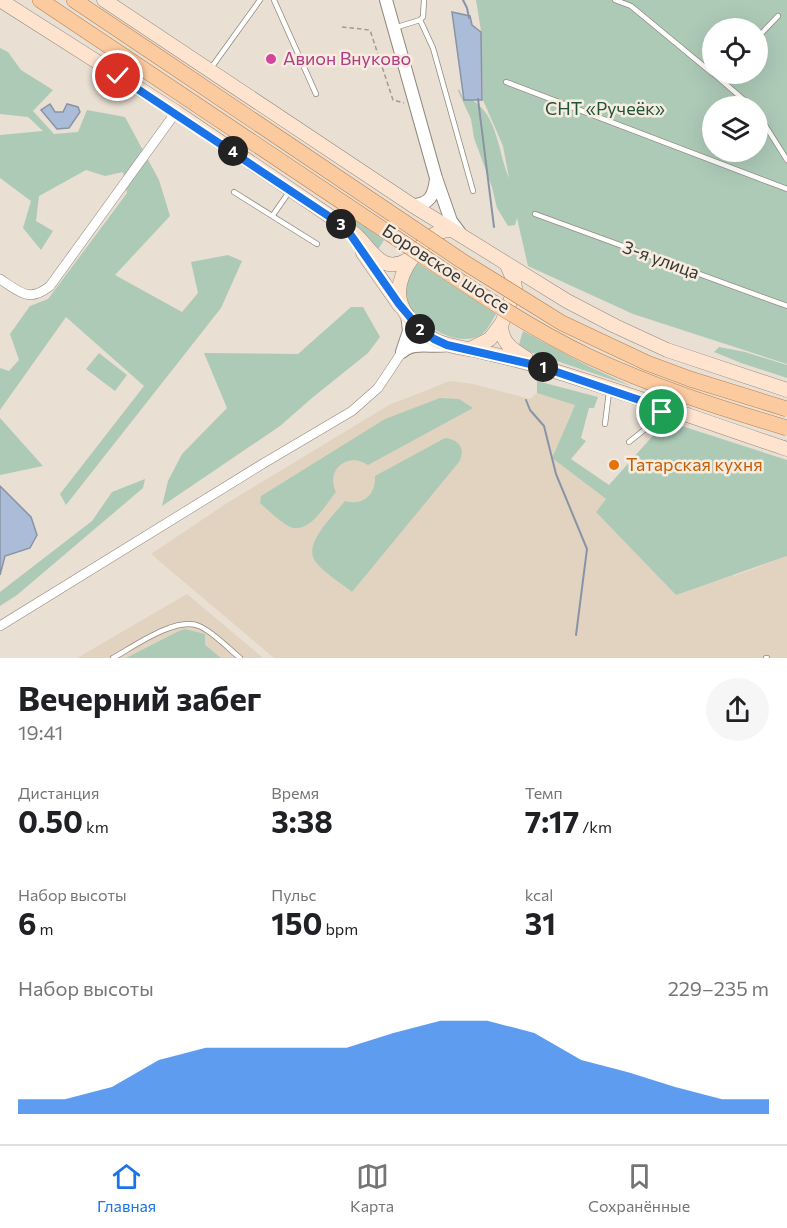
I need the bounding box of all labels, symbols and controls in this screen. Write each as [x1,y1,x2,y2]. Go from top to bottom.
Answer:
map controls [702,18,768,162]
button: locate [702,18,768,84]
place label: Авион Внуково [283,47,411,69]
pin [92,50,143,101]
marker: Авион Внуково [264,52,278,66]
icon: check [101,59,134,92]
button: layers [702,96,768,162]
park label: СНТ «Ручеёк» [545,97,665,119]
pin: 4 [218,136,248,166]
text: 4 [228,141,238,160]
pin: 3 [326,209,356,239]
text: 3 [336,214,346,233]
street label: Боровское шоссе [379,219,514,318]
street label: 3-я улица [620,235,703,283]
pin: 2 [405,314,435,344]
text: 2 [415,319,425,338]
pin: 1 [528,352,558,382]
text: 1 [539,357,547,376]
pin [636,386,687,437]
icon: arrive [645,395,678,428]
place label: Татарская кухня [626,453,763,475]
marker: Татарская кухня [607,458,621,472]
text: Вечерний забег [18,677,261,718]
button: share [706,678,769,741]
text: 19:41 [18,720,63,744]
text: Дистанция [18,783,99,802]
text: Время [271,783,319,802]
text: Темп [525,783,563,802]
text: 0.50 [18,802,83,839]
text: 3:38 [271,802,333,839]
text: 7:17 [525,802,579,839]
text: km [83,817,109,836]
text: /km [579,817,612,836]
text: Набор высоты [18,885,127,904]
text: Пульс [271,885,316,904]
text: kcal [525,885,553,904]
text: 6 [18,904,37,941]
text: 150 [271,904,322,941]
text: 31 [525,904,556,941]
text: m [37,919,54,938]
text: bpm [322,919,358,938]
text: Набор высоты [18,976,154,1000]
text: 229–235 m [668,976,769,1000]
tab: Главная [97,1160,156,1215]
tab: Карта [350,1160,394,1215]
tab: Сохранённые [588,1160,690,1215]

